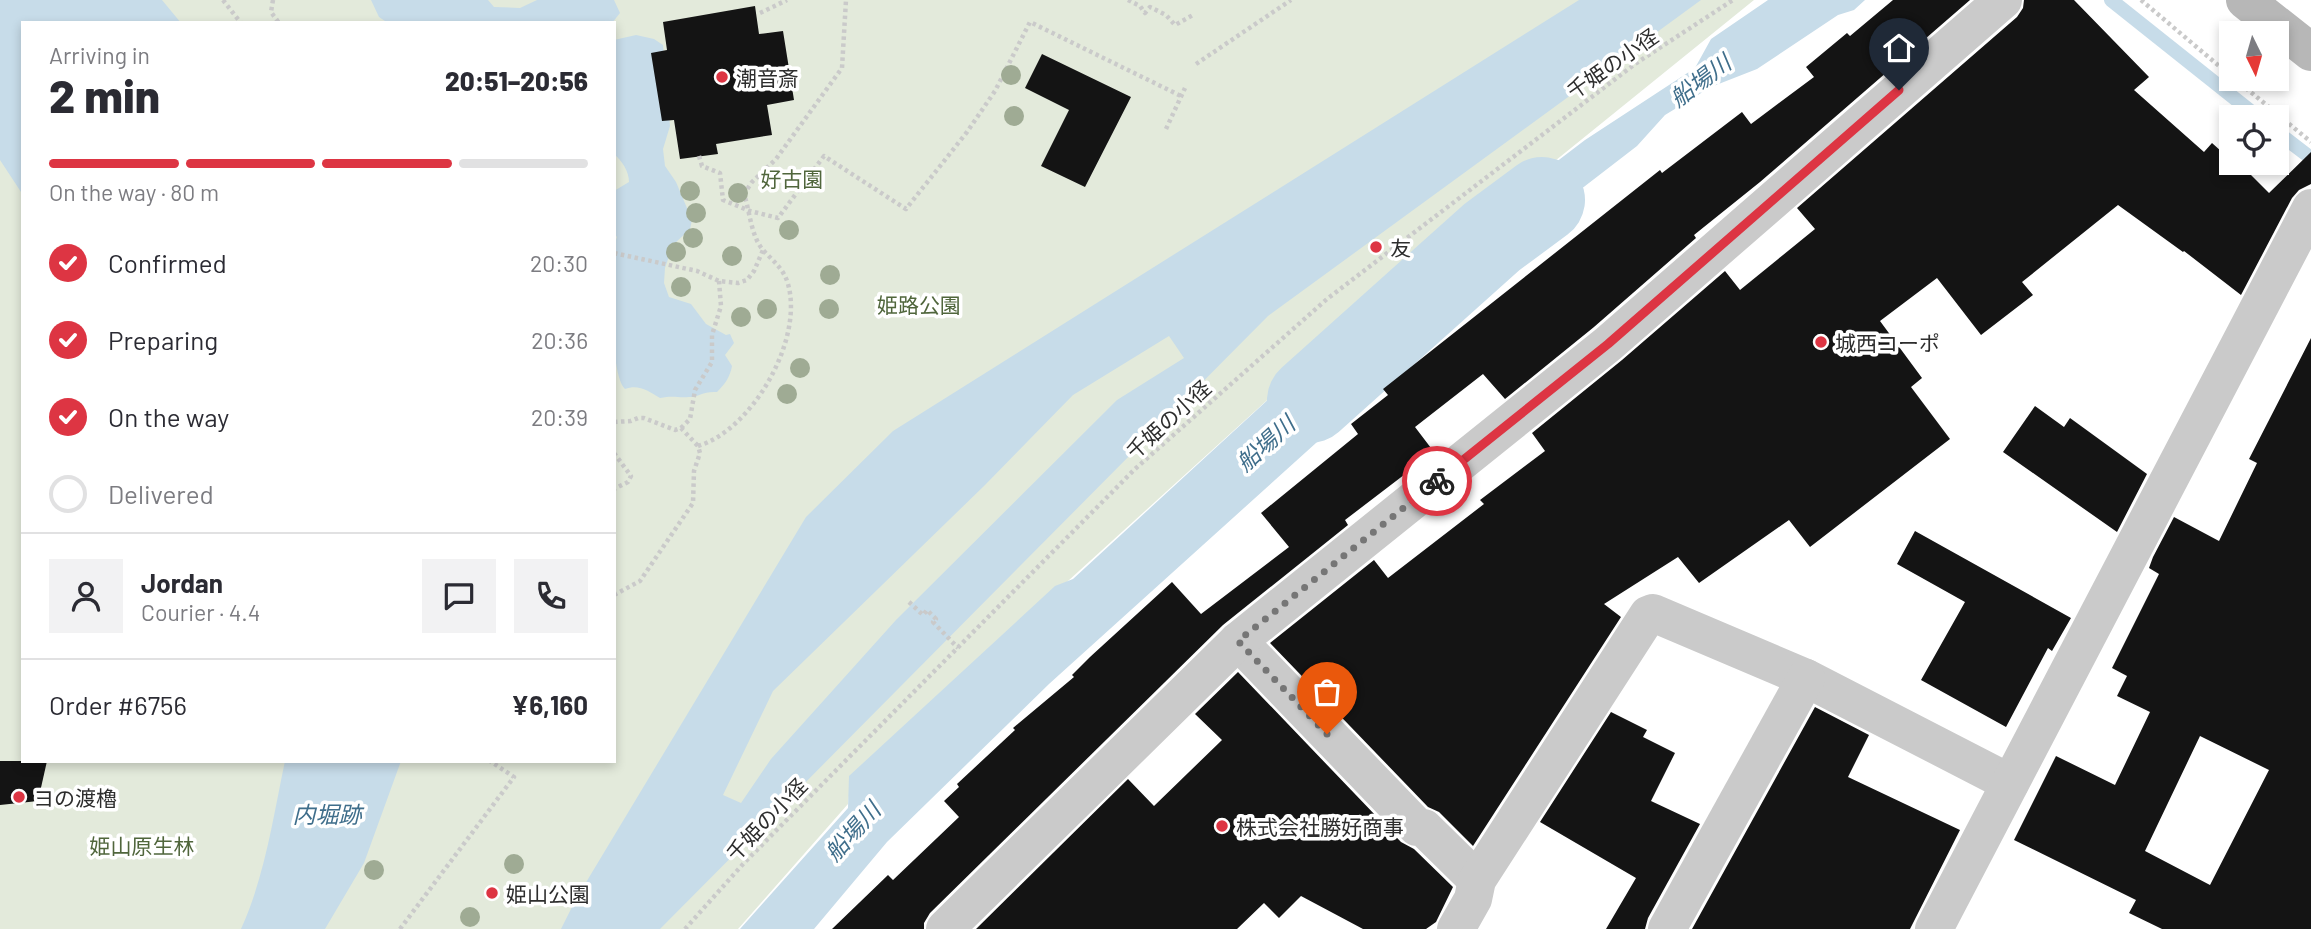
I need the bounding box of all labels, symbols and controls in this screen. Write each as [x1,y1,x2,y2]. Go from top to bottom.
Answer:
pin [1869,18,1929,90]
north arrow [2219,21,2289,91]
map controls [2219,21,2289,175]
street label: 千姫の小径 [1562,23,1662,103]
icon: home [1880,29,1918,67]
text: Arriving in [49,41,150,69]
water label: 船場川 [1664,46,1738,112]
text: 20:51–20:56 [445,65,588,96]
place label: 潮音斎 [736,65,799,90]
text: 2 min [49,67,160,122]
marker: 潮音斎 [714,69,730,85]
button: locate [2219,105,2289,175]
park label: 好古園 [761,166,824,191]
text: On the way · 80 m [49,178,219,206]
place label: 友 [1390,235,1411,260]
marker: 友 [1368,239,1384,255]
icon: check [49,244,87,282]
text: Confirmed [108,247,227,278]
text: 20:30 [530,249,588,277]
park label: 姫路公園 [877,292,961,317]
icon: check [49,321,87,359]
text: Preparing [108,324,218,355]
text: 20:36 [531,326,588,354]
place label: 城西コーポ [1835,330,1940,355]
marker: 城西コーポ [1813,334,1829,350]
street label: 千姫の小径 [1121,375,1215,463]
icon: check [49,398,87,436]
text: On the way [108,401,229,432]
text: 20:39 [531,403,588,431]
water label: 船場川 [1230,408,1302,476]
courier [1402,446,1472,516]
icon: bike [1418,462,1456,500]
text: Delivered [108,478,214,509]
button: person [49,559,123,633]
button: chat [422,559,496,633]
button: phone [514,559,588,633]
text: Jordan [141,567,223,598]
text: Courier · 4.4 [141,598,260,626]
pin [1297,662,1357,734]
icon: bag [1308,673,1346,711]
text: Order #6756 [49,689,187,720]
text: ¥6,160 [511,689,588,720]
street label: 千姫の小径 [721,773,811,865]
place label: ヨの渡櫓 [33,785,117,810]
marker: ヨの渡櫓 [11,789,27,805]
water label: 船場川 [819,794,887,866]
water label: 内堀跡 [293,800,365,828]
place label: 株式会社勝好商事 [1236,814,1404,839]
marker: 株式会社勝好商事 [1214,818,1230,834]
park label: 姫山原生林 [90,833,195,858]
place label: 姫山公園 [506,881,590,906]
marker: 姫山公園 [484,885,500,901]

